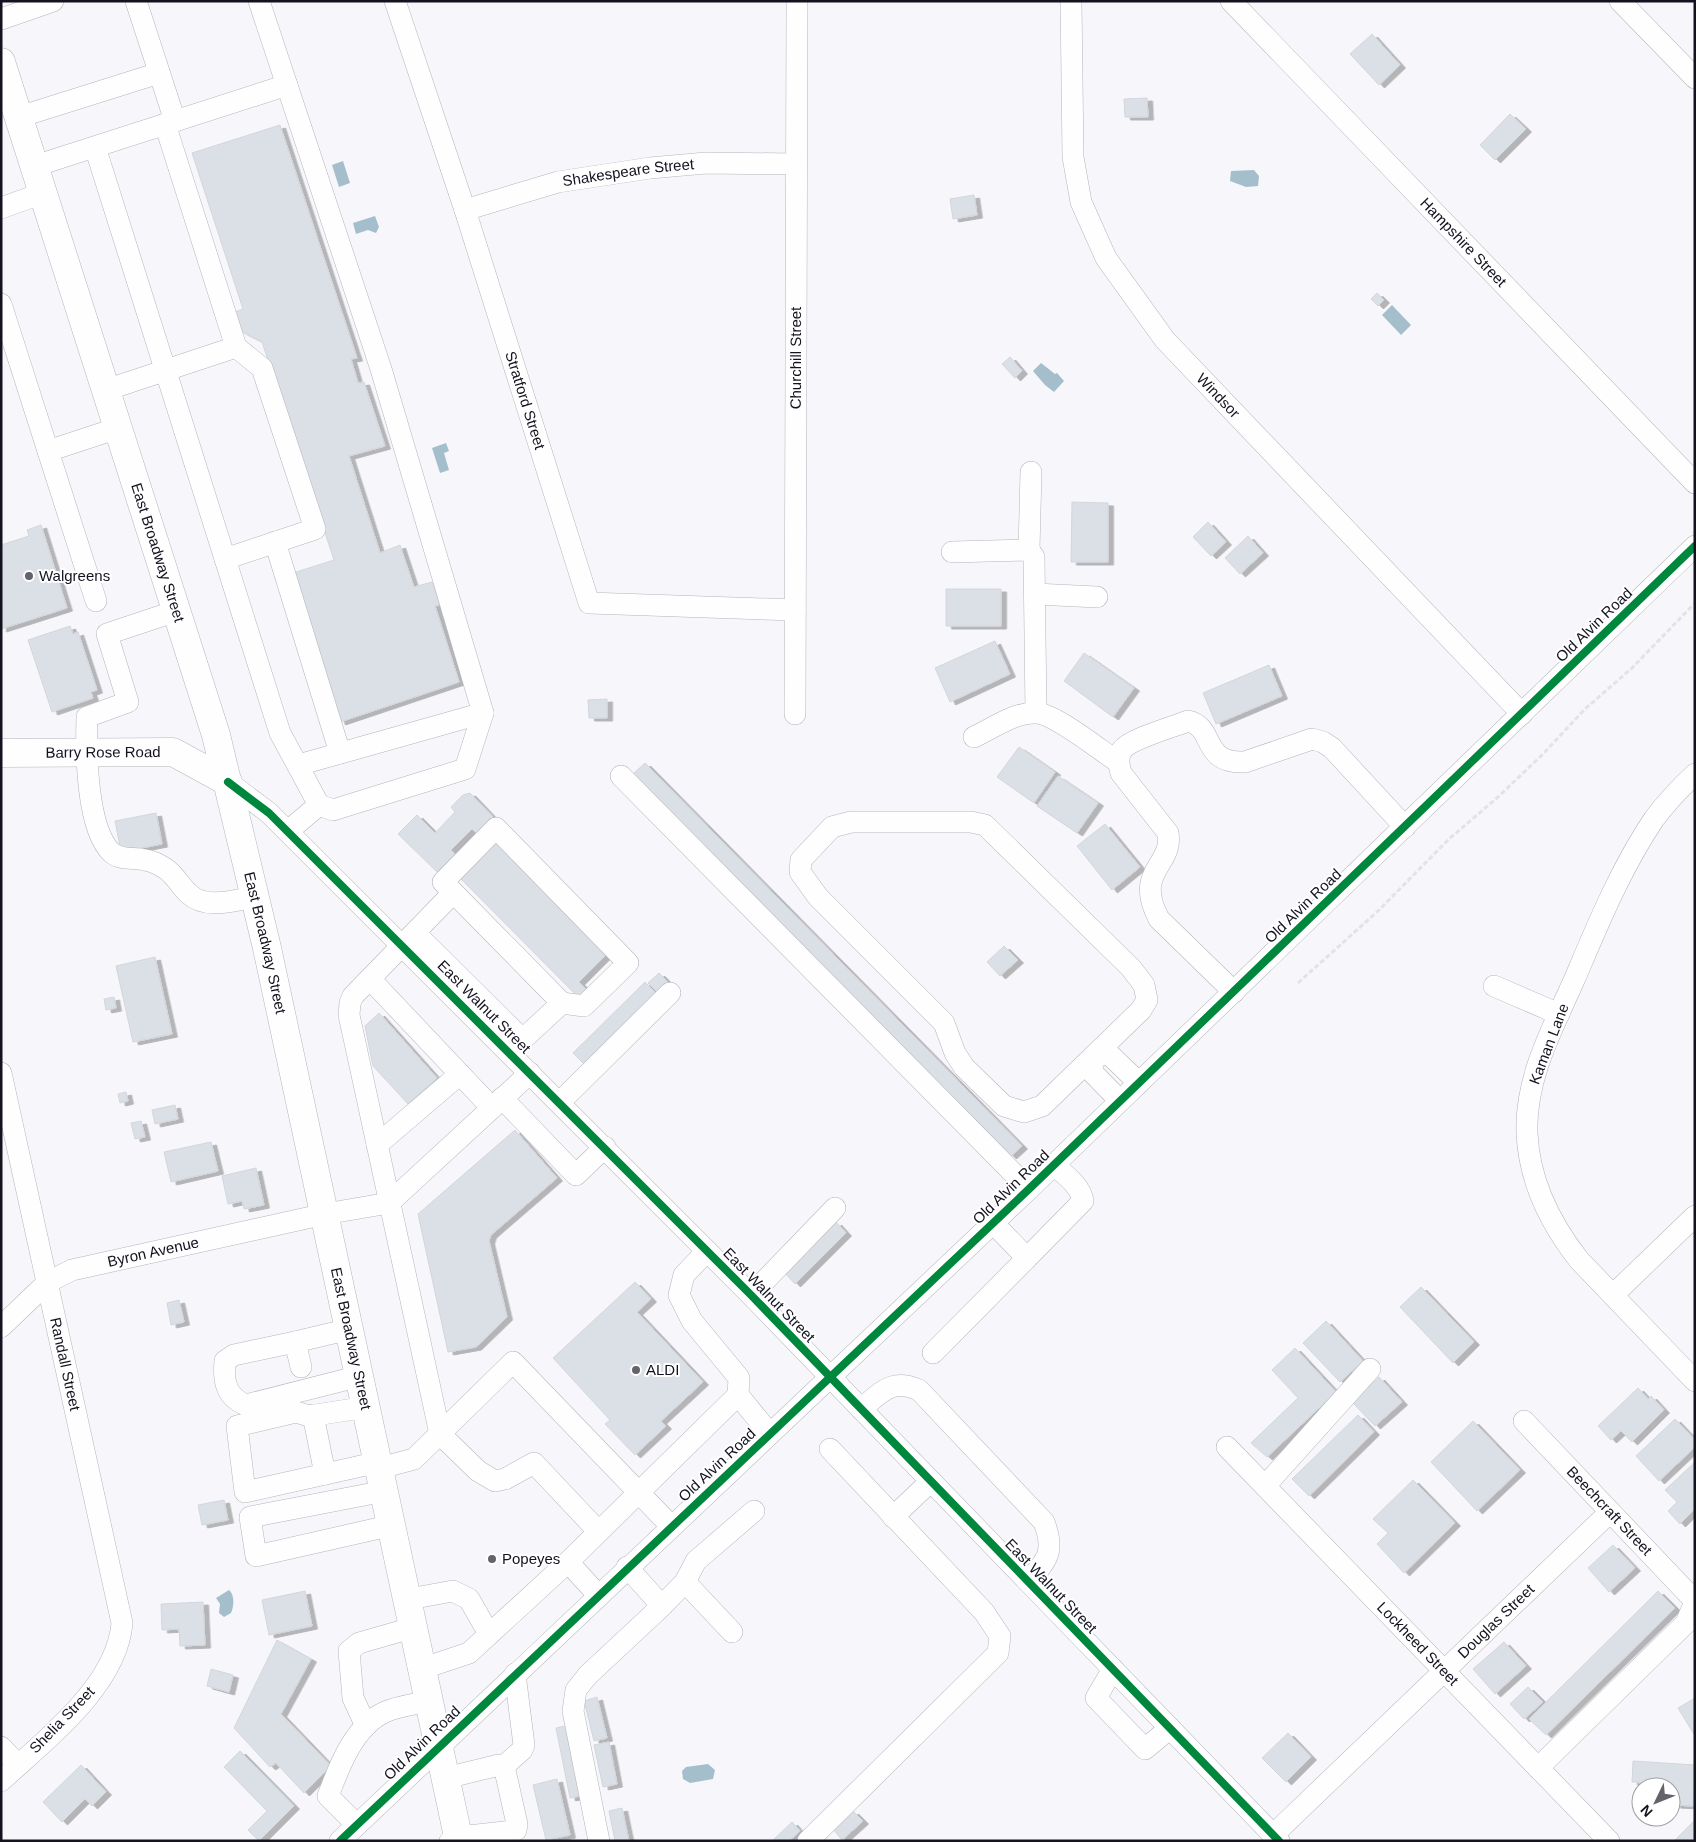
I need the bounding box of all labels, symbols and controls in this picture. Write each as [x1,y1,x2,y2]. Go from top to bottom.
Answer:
street label: Shakespeare Street [561,155,695,189]
street label: Hampshire Street [1417,194,1511,291]
street label: Churchill Street [787,306,804,409]
street label: Stratford Street [502,349,549,452]
street label: Windsor [1193,370,1244,421]
street label: East Broadway Street [128,481,189,625]
place label: Walgreens [39,567,110,584]
marker: Walgreens [23,570,35,582]
street label: Old Alvin Road [1552,584,1635,665]
street label: Barry Rose Road [45,743,161,761]
street label: Old Alvin Road [1261,865,1344,946]
street label: East Broadway Street [241,870,290,1016]
street label: East Walnut Street [434,957,535,1057]
street label: Kaman Lane [1525,1001,1572,1087]
street label: Old Alvin Road [969,1146,1052,1227]
street label: Byron Avenue [106,1233,200,1270]
street label: East Walnut Street [720,1244,819,1346]
street label: East Broadway Street [328,1266,375,1412]
street label: Randall Street [47,1316,84,1413]
place label: ALDI [646,1361,679,1378]
marker: ALDI [630,1364,642,1376]
street label: Old Alvin Road [675,1425,759,1505]
street label: Beechcraft Street [1564,1463,1656,1559]
street label: East Walnut Street [1002,1535,1101,1637]
place label: Popeyes [502,1550,560,1567]
marker: Popeyes [486,1553,498,1565]
street label: Douglas Street [1454,1580,1538,1661]
street label: Lockheed Street [1374,1598,1463,1689]
street label: Shelia Street [26,1682,98,1756]
street label: Old Alvin Road [380,1702,463,1783]
north arrow [1631,1777,1681,1827]
text: N [1637,1802,1656,1820]

